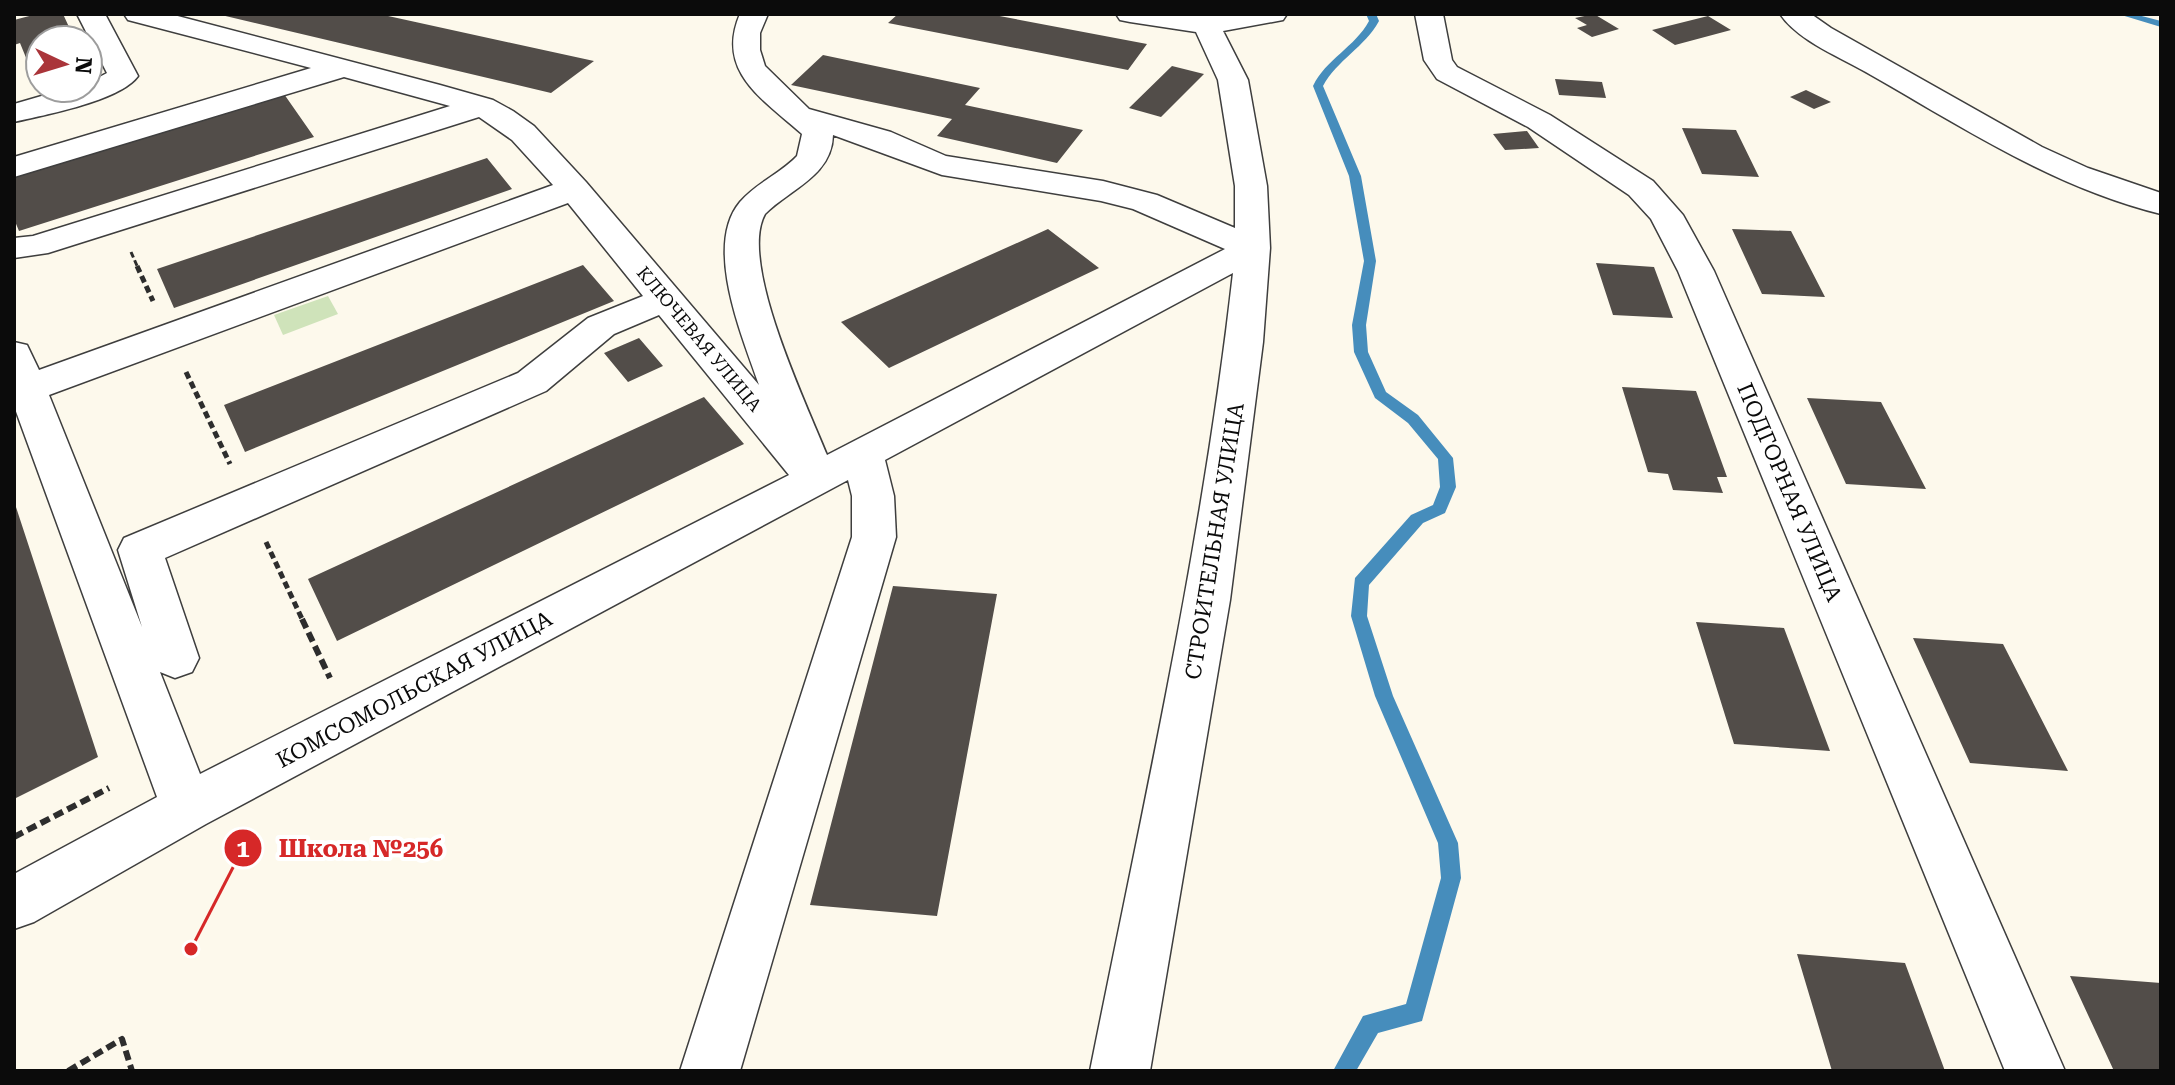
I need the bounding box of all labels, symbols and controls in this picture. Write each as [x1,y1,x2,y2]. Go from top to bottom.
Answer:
north arrow [24,24,104,104]
text: N [70,56,97,75]
street label: КЛЮЧЕВАЯ УЛИЦА [633,262,766,416]
street label: ПОДГОРНАЯ УЛИЦА [1732,379,1847,606]
street label: СТРОИТЕЛЬНАЯ УЛИЦА [1180,400,1249,681]
street label: КОМСОМОЛЬСКАЯ УЛИЦА [272,606,557,773]
callout: Школа №256 [223,824,459,872]
text: 1 [236,835,250,863]
text: Школа №256 [279,835,443,863]

